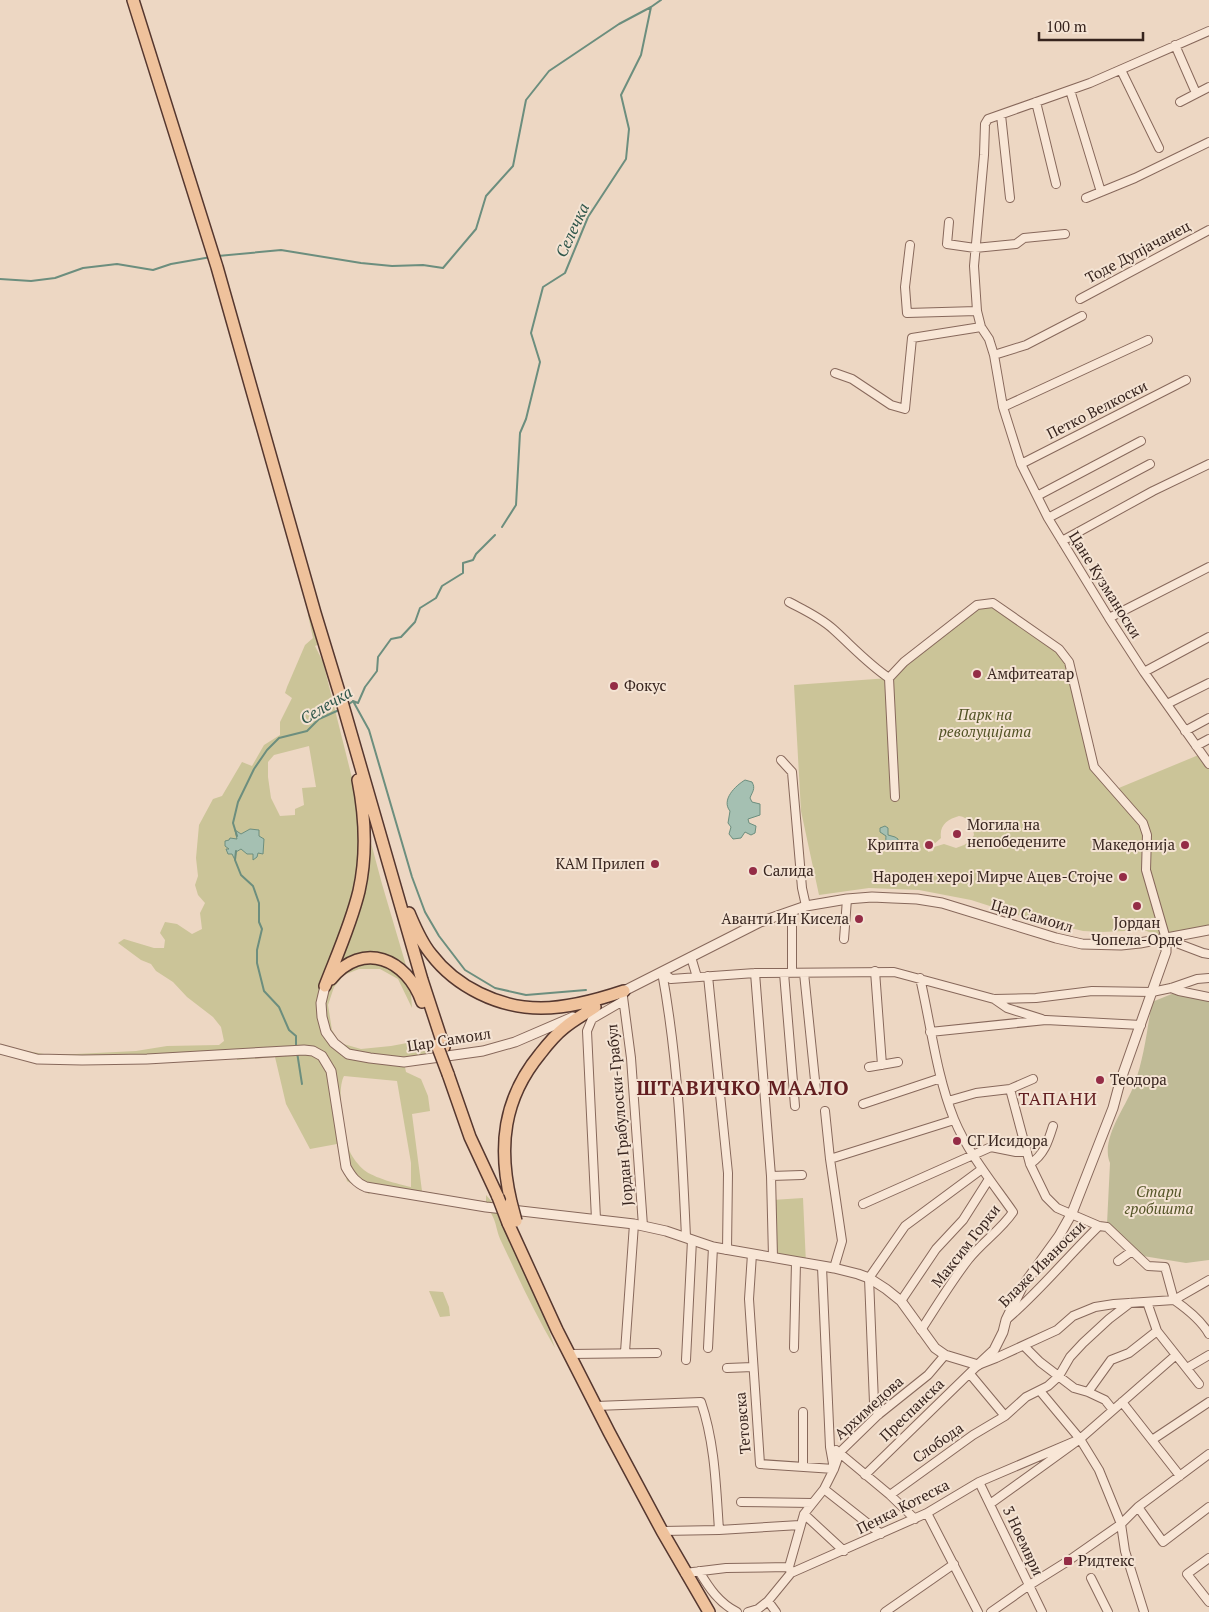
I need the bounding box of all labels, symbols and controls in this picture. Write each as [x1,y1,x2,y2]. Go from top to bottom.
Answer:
scale bar [1039,10,1143,42]
text: 100 m [1046,16,1087,36]
water label: Селечка [550,199,594,261]
street label: Тоде Дупјачанец [1081,215,1194,287]
street label: Петко Велкоски [1043,375,1150,443]
street label: Цане Кузманоски [1065,527,1147,642]
place label: Амфитеатар [987,663,1074,683]
marker: Амфитеатар [971,668,983,680]
place label: Фокус [624,675,667,695]
marker: Фокус [608,680,620,692]
water label: Селечка [296,681,356,729]
park label: Парк на револуцијата [939,704,1031,741]
place label: Могила на непобедените [967,814,1066,851]
marker: Могила на непобедените [951,828,963,840]
place label: Крипта [867,834,919,854]
place label: Македонија [1092,834,1175,854]
marker: Крипта [923,839,935,851]
marker: Македонија [1179,839,1191,851]
place label: КАМ Прилеп [555,853,645,873]
marker: КАМ Прилеп [649,858,661,870]
place label: Салида [763,860,814,880]
marker: Салида [747,865,759,877]
place label: Народен херој Мирче Ацев-Стојче [873,866,1113,886]
marker: Народен херој Мирче Ацев-Стојче [1117,871,1129,883]
street label: Цар Самоил [989,894,1076,936]
marker: Јордан Чопела-Орде [1131,900,1143,912]
place label: Аванти Ин Кисела [721,908,849,928]
place label: Јордан Чопела-Орде [1091,912,1183,949]
marker: Аванти Ин Кисела [853,913,865,925]
street label: Цар Самоил [406,1023,492,1056]
street label: Јордан Грабулоски-Грабул [601,1023,637,1207]
place label: Теодора [1110,1069,1167,1089]
district label: ШТАВИЧКО МААЛО [636,1074,850,1101]
marker: Теодора [1094,1074,1106,1086]
district label: ТАПАНИ [1018,1086,1098,1110]
place label: СГ Исидора [967,1130,1049,1150]
marker: СГ Исидора [951,1135,963,1147]
park label: Стари гробишта [1124,1181,1194,1218]
street label: Максим Горки [926,1200,1004,1291]
street label: Блаже Иваноски [994,1216,1089,1311]
street label: Архимедова [830,1371,907,1444]
street label: Преспанска [875,1373,948,1445]
street label: Тетовска [729,1391,755,1455]
street label: Слобода [908,1417,967,1467]
street label: Пенка Котеска [853,1474,953,1538]
street label: 3 Ноември [999,1502,1049,1579]
place label: Ридтекс [1078,1550,1135,1570]
marker: Ридтекс [1062,1555,1074,1567]

